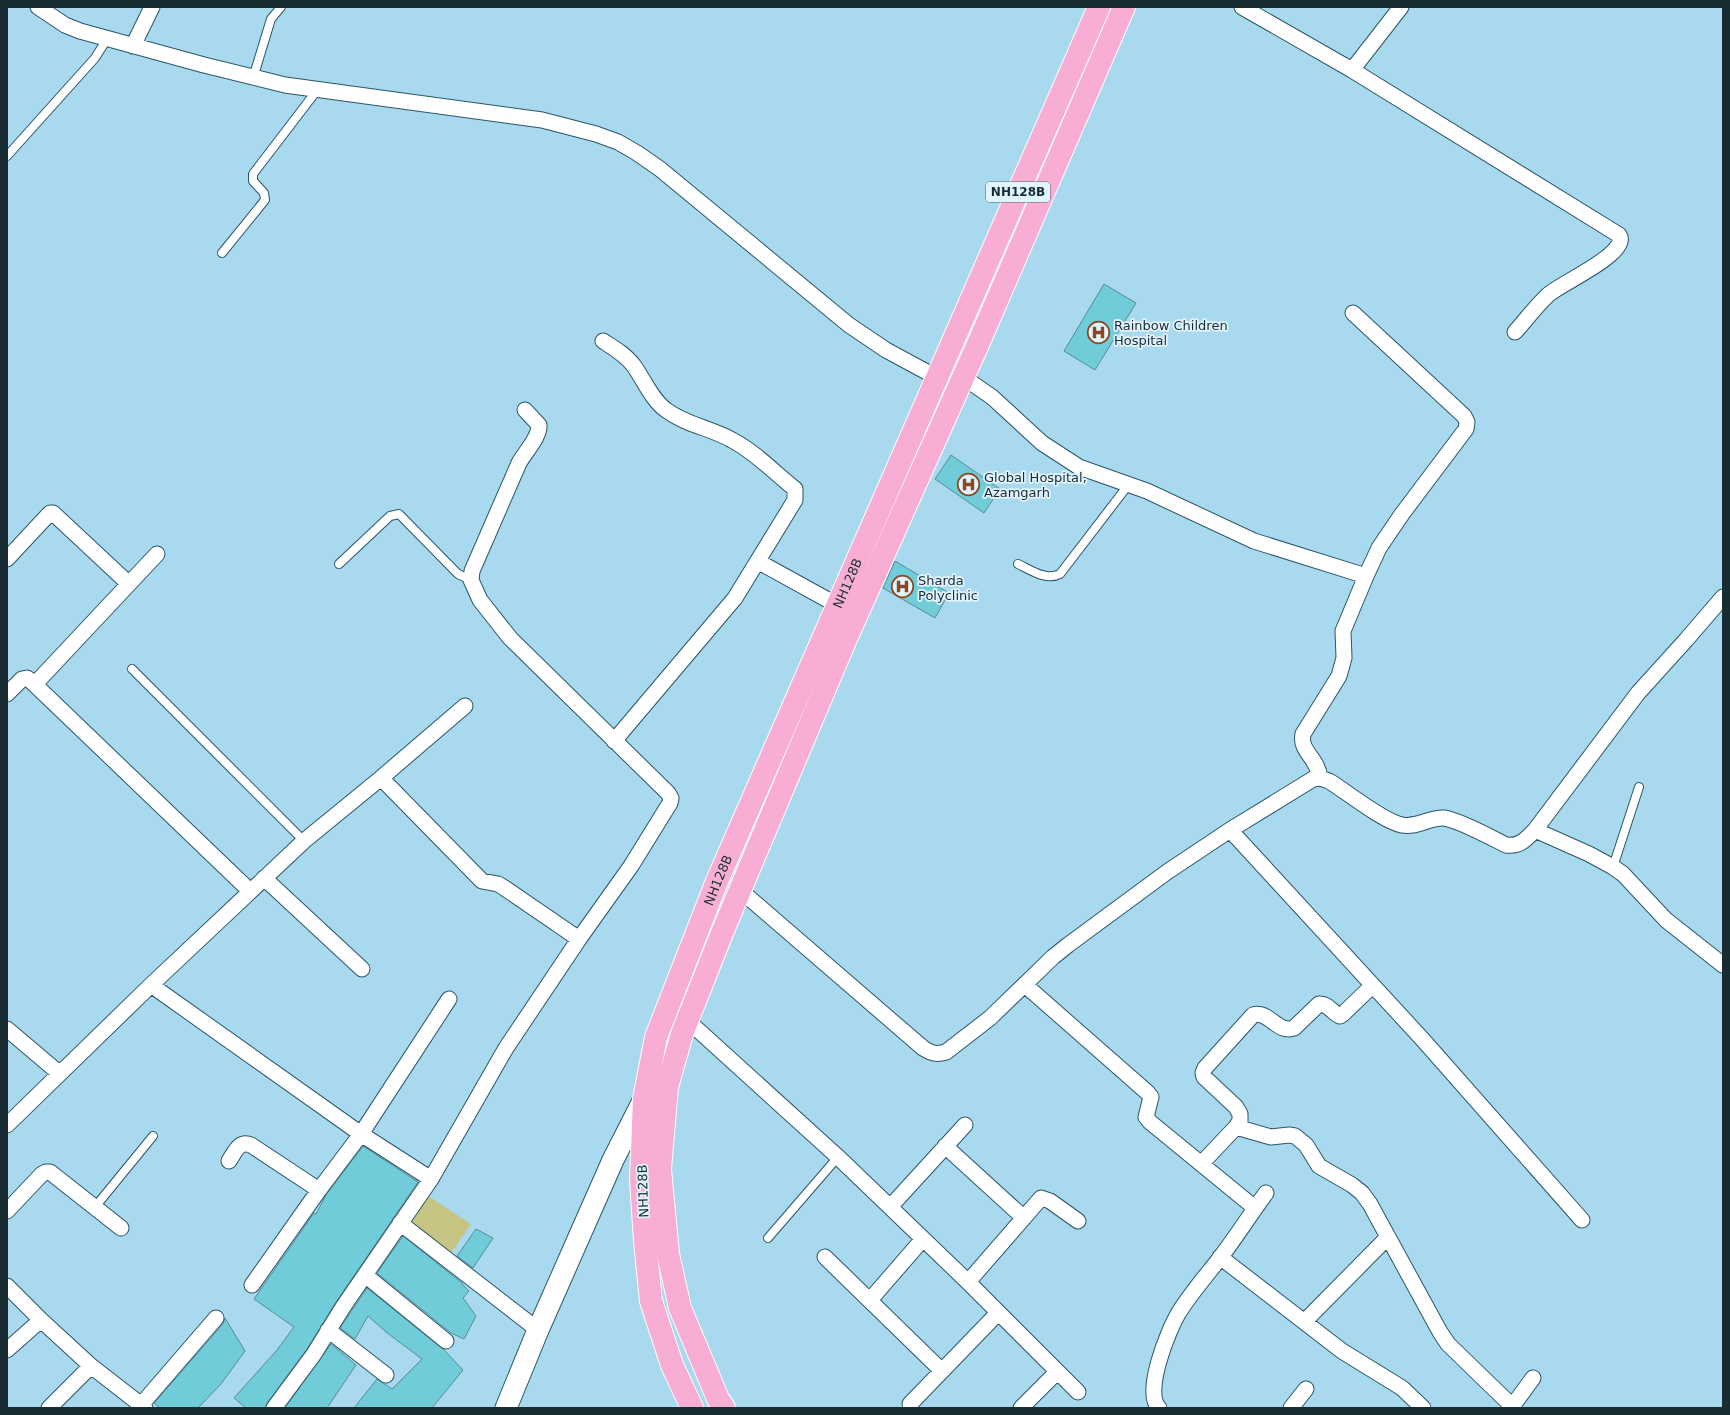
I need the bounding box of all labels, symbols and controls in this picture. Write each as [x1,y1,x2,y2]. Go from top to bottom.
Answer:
road number: NH128B [986,182,1050,202]
place label: Rainbow Children Hospital [1114,318,1228,348]
hospital icon: Rainbow Children Hospital [1086,319,1112,345]
place label: Global Hospital, Azamgarh [984,470,1087,500]
hospital icon: Global Hospital, Azamgarh [955,471,981,497]
street label: NH128B [830,556,865,611]
place label: Sharda Polyclinic [918,573,978,603]
hospital icon: Sharda Polyclinic [890,574,916,600]
street label: NH128B [701,853,735,908]
street label: NH128B [635,1164,651,1218]

